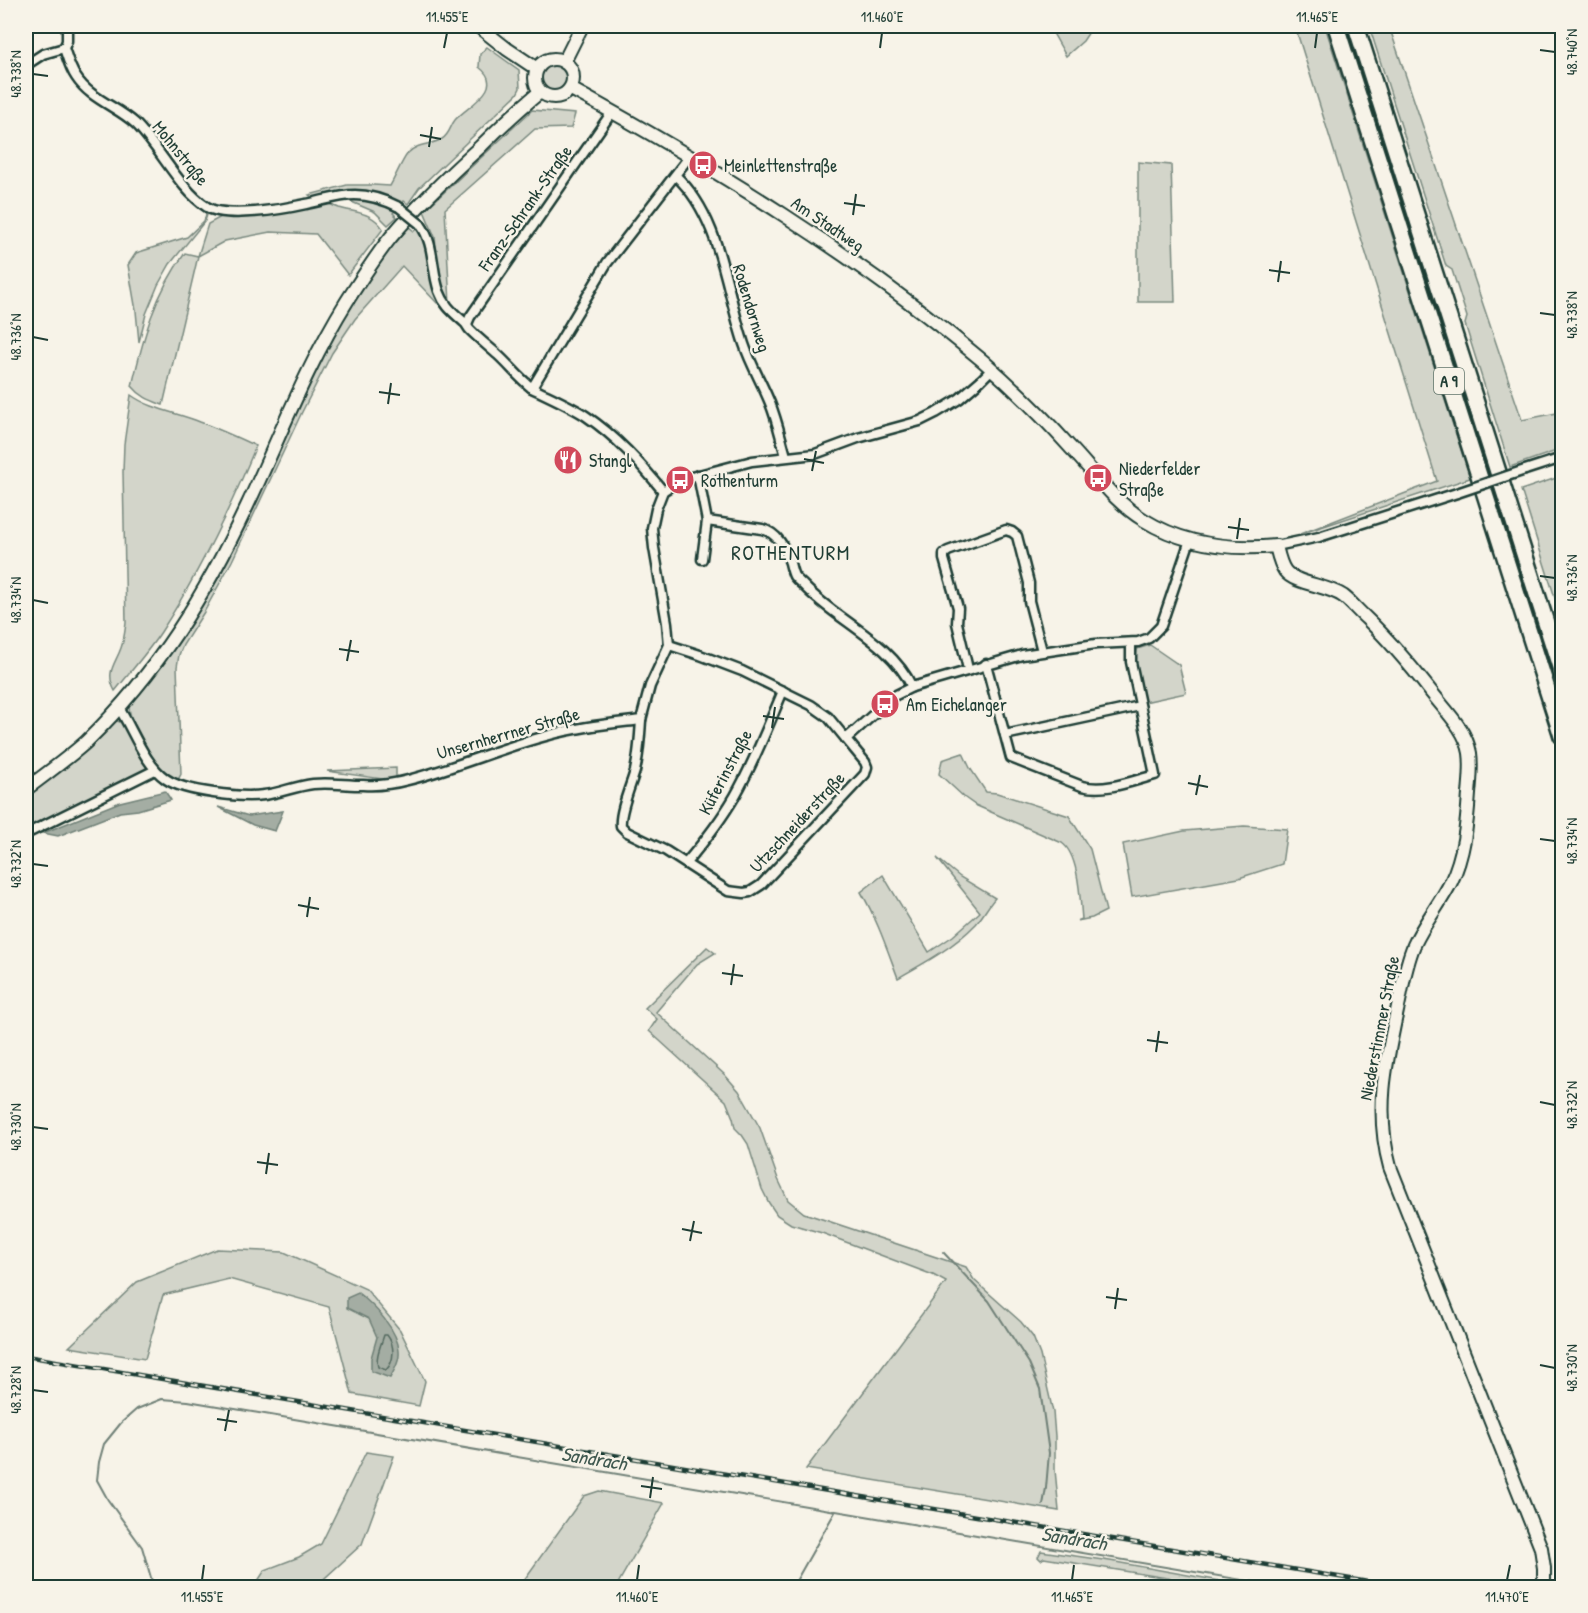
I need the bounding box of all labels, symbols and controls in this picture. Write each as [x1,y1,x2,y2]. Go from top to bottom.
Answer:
text: 11.455°E [426,6,469,27]
text: 11.460°E [861,6,904,27]
text: 11.465°E [1296,6,1338,27]
text: 48.740°N [1561,29,1582,75]
text: 48.738°N [5,50,26,98]
street label: Mohnstraße [147,115,215,191]
street label: Franz-Schrank-Straße [472,140,578,277]
bus stop icon: Meinlettenstraße [687,149,719,181]
place label: Meinlettenstraße [724,153,837,178]
street label: Am Stadtweg [786,190,870,258]
street label: Rodendornweg [727,261,777,355]
text: 48.738°N [1561,291,1582,339]
text: 48.736°N [5,314,26,360]
road number: A 9 [1434,368,1464,394]
restaurant icon: Stangl [552,444,584,476]
place label: Stangl [589,448,632,473]
place label: Niederfelder Straße [1119,456,1200,502]
bus stop icon: Niederfelder Straße [1082,462,1114,494]
bus stop icon: Rothenturm [664,464,696,496]
place label: Rothenturm [701,468,778,493]
district label: ROTHENTURM [731,538,851,567]
text: 48.736°N [1561,555,1582,601]
text: 48.734°N [5,577,26,623]
bus stop icon: Am Eichelanger [869,688,901,720]
place label: Am Eichelanger [906,692,1007,717]
street label: Unsernherrner Straße [434,701,582,765]
street label: Küferinstraße [692,725,758,819]
street label: Utzschneiderstraße [744,766,850,878]
text: 48.734°N [1561,818,1582,864]
text: 48.732°N [5,840,26,888]
street label: Niederstimmer Straße [1353,954,1405,1102]
text: 48.732°N [1561,1081,1582,1129]
text: 48.730°N [5,1103,26,1151]
text: 48.730°N [1561,1344,1582,1392]
text: 48.728°N [5,1366,26,1414]
water label: Sandrach [560,1440,630,1477]
water label: Sandrach [1040,1520,1110,1557]
text: 11.455°E [181,1586,224,1607]
text: 11.460°E [616,1586,659,1607]
text: 11.465°E [1051,1586,1093,1607]
text: 11.470°E [1485,1586,1529,1607]

